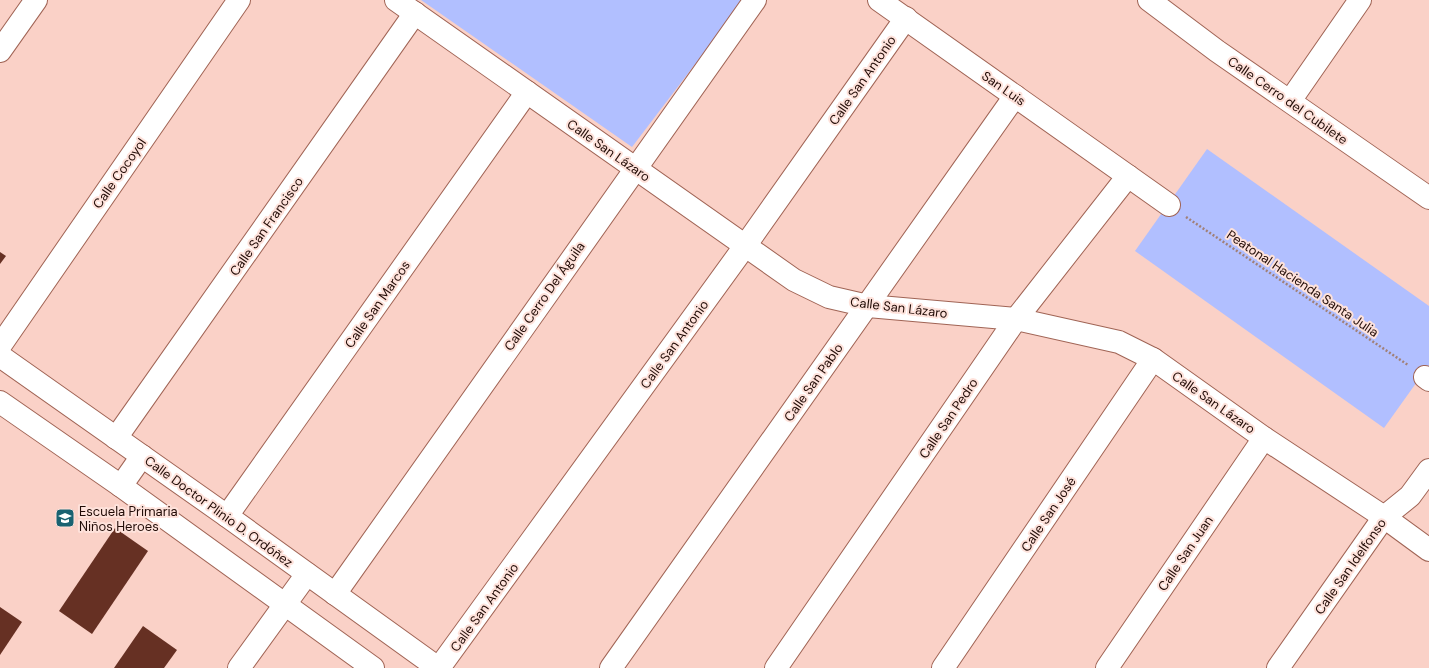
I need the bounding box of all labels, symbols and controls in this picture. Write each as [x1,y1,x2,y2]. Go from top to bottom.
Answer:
street label: Calle San Antonio [825,32,900,128]
street label: Calle Cerro del Cubilete [1224,53,1351,148]
street label: San Luis [979,67,1029,110]
street label: Calle San Lázaro [564,115,654,186]
street label: Calle Cocoyol [89,135,150,212]
street label: Calle San Francisco [226,173,307,279]
street label: Peatonal Hacienda Santa Julia [1223,226,1382,341]
street label: Calle Cerro Del Águila [500,238,588,354]
street label: Calle San Marcos [341,257,414,351]
street label: Calle San Lázaro [849,293,949,322]
street label: Calle San Antonio [636,296,712,392]
street label: Calle San Pablo [780,340,847,425]
street label: Calle San Lázaro [1169,367,1259,438]
street label: Calle San Pedro [915,375,982,462]
street label: Calle Doctor Plinio D. Ordóñez [141,452,296,571]
street label: Calle San José [1017,474,1080,555]
place label: Escuela Primaria Niños Heroes [79,503,178,535]
school or university icon: Escuela Primaria Niños Heroes [54,507,76,529]
street label: Calle San Juan [1154,512,1217,594]
street label: Calle San Idelfonso [1311,515,1390,618]
street label: Calle San Antonio [446,559,522,655]

